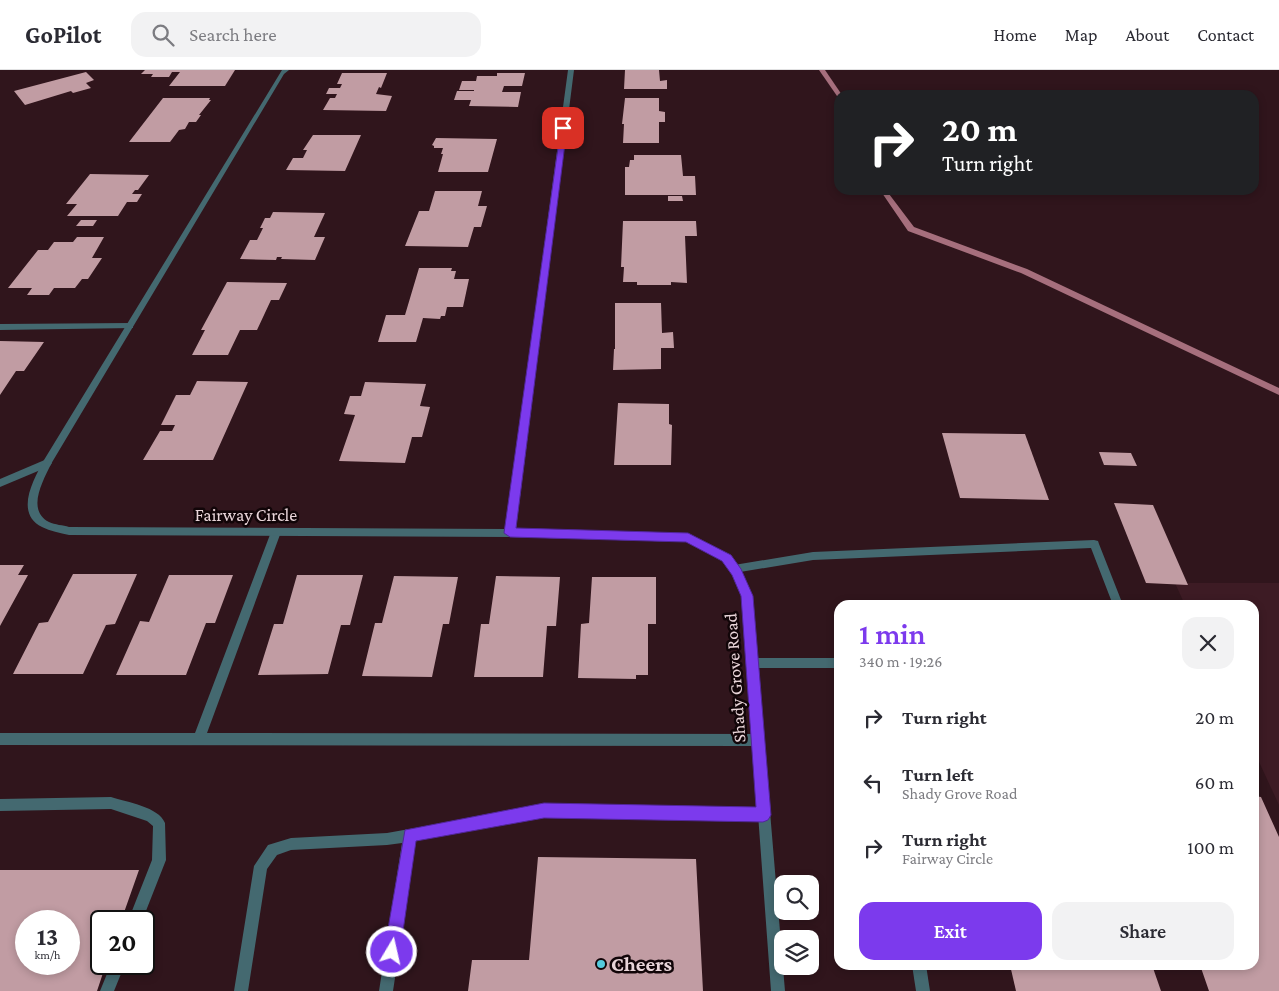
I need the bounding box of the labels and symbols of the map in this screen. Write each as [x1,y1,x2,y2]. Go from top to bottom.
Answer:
pin [542,107,584,149]
street label: Fairway Circle [195,505,297,525]
street label: Shady Grove Road [720,612,750,743]
speed limit sign: 20 [90,910,155,975]
position arrow [365,925,417,977]
place label: Cheers [611,952,673,976]
marker: Cheers [595,958,607,970]

